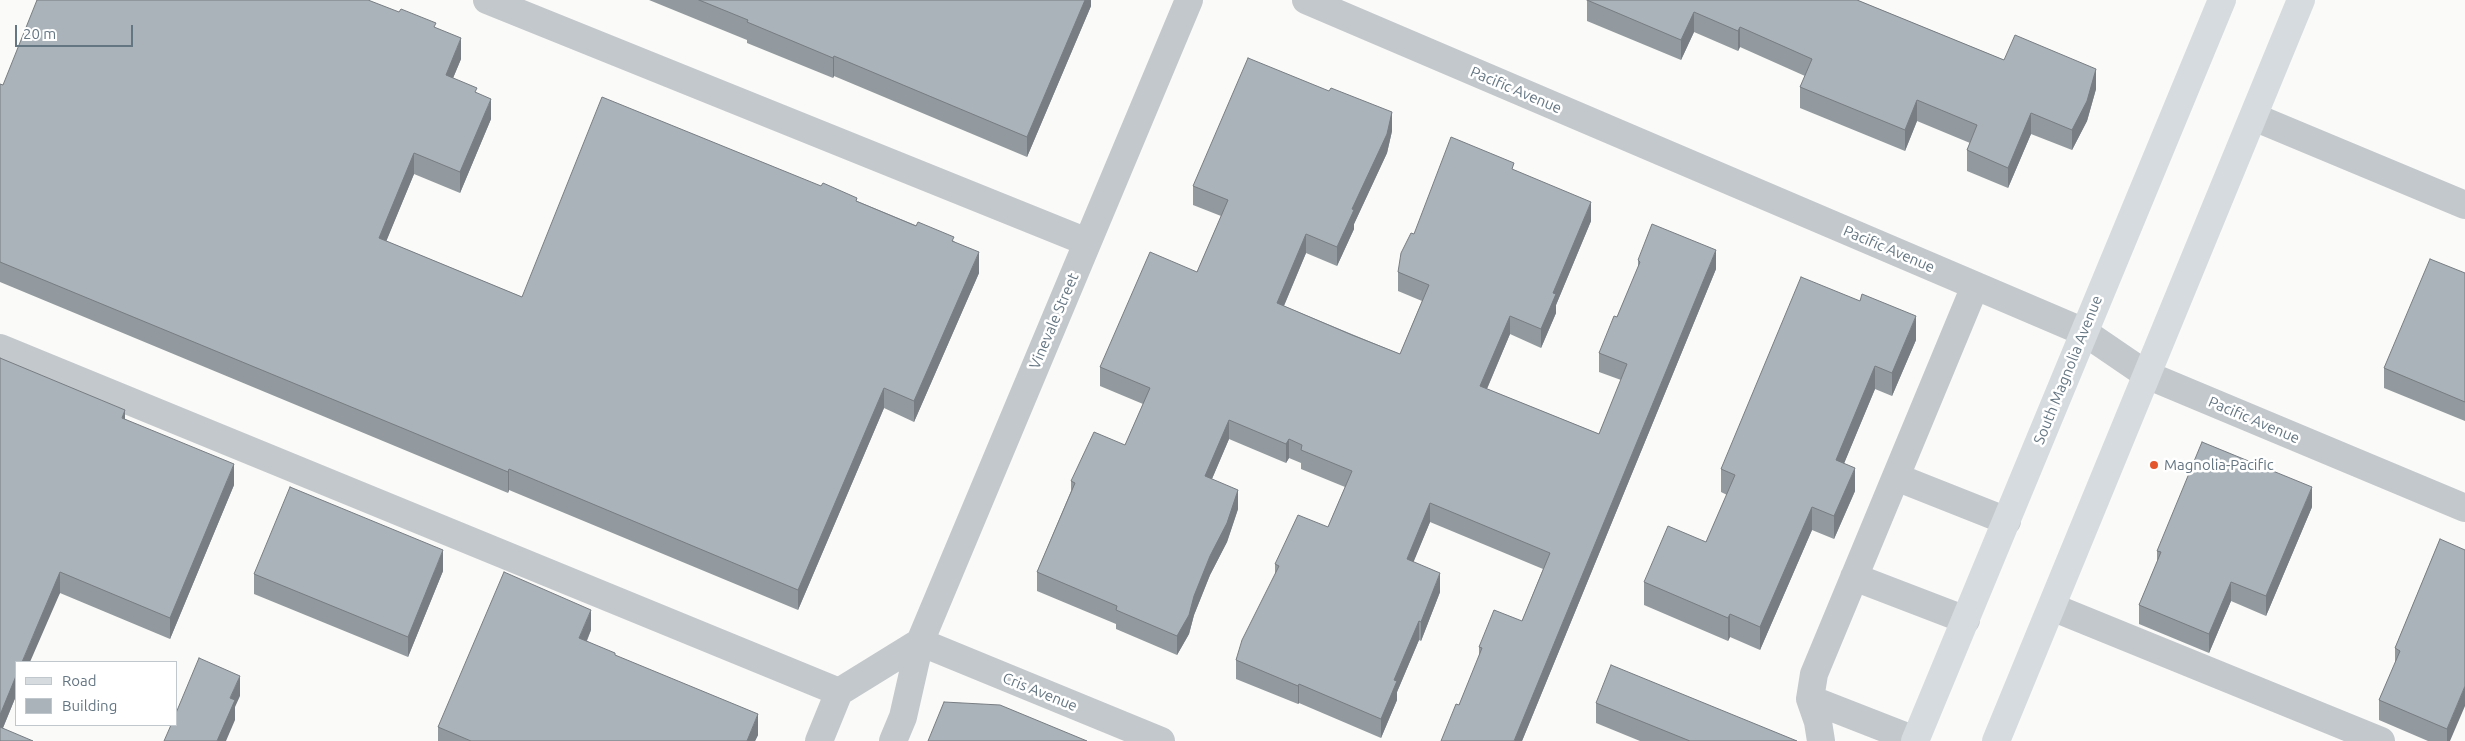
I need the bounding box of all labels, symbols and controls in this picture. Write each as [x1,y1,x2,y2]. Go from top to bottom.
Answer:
scale bar [18,15,135,47]
text: 20 m [23,25,56,42]
street label: Pacific Avenue [1468,63,1564,117]
street label: Pacific Avenue [1841,222,1937,276]
street label: Vinevale Street [1026,270,1082,372]
street label: South Magnolia Avenue [2030,293,2106,447]
street label: Pacific Avenue [2206,393,2302,447]
place label: Magnolia-Pacific [2164,456,2274,474]
marker: Magnolia-Pacific [2148,459,2160,471]
legend [15,661,178,726]
street label: Cris Avenue [1000,669,1080,715]
text: Road [62,672,97,689]
text: Building [62,697,117,714]

